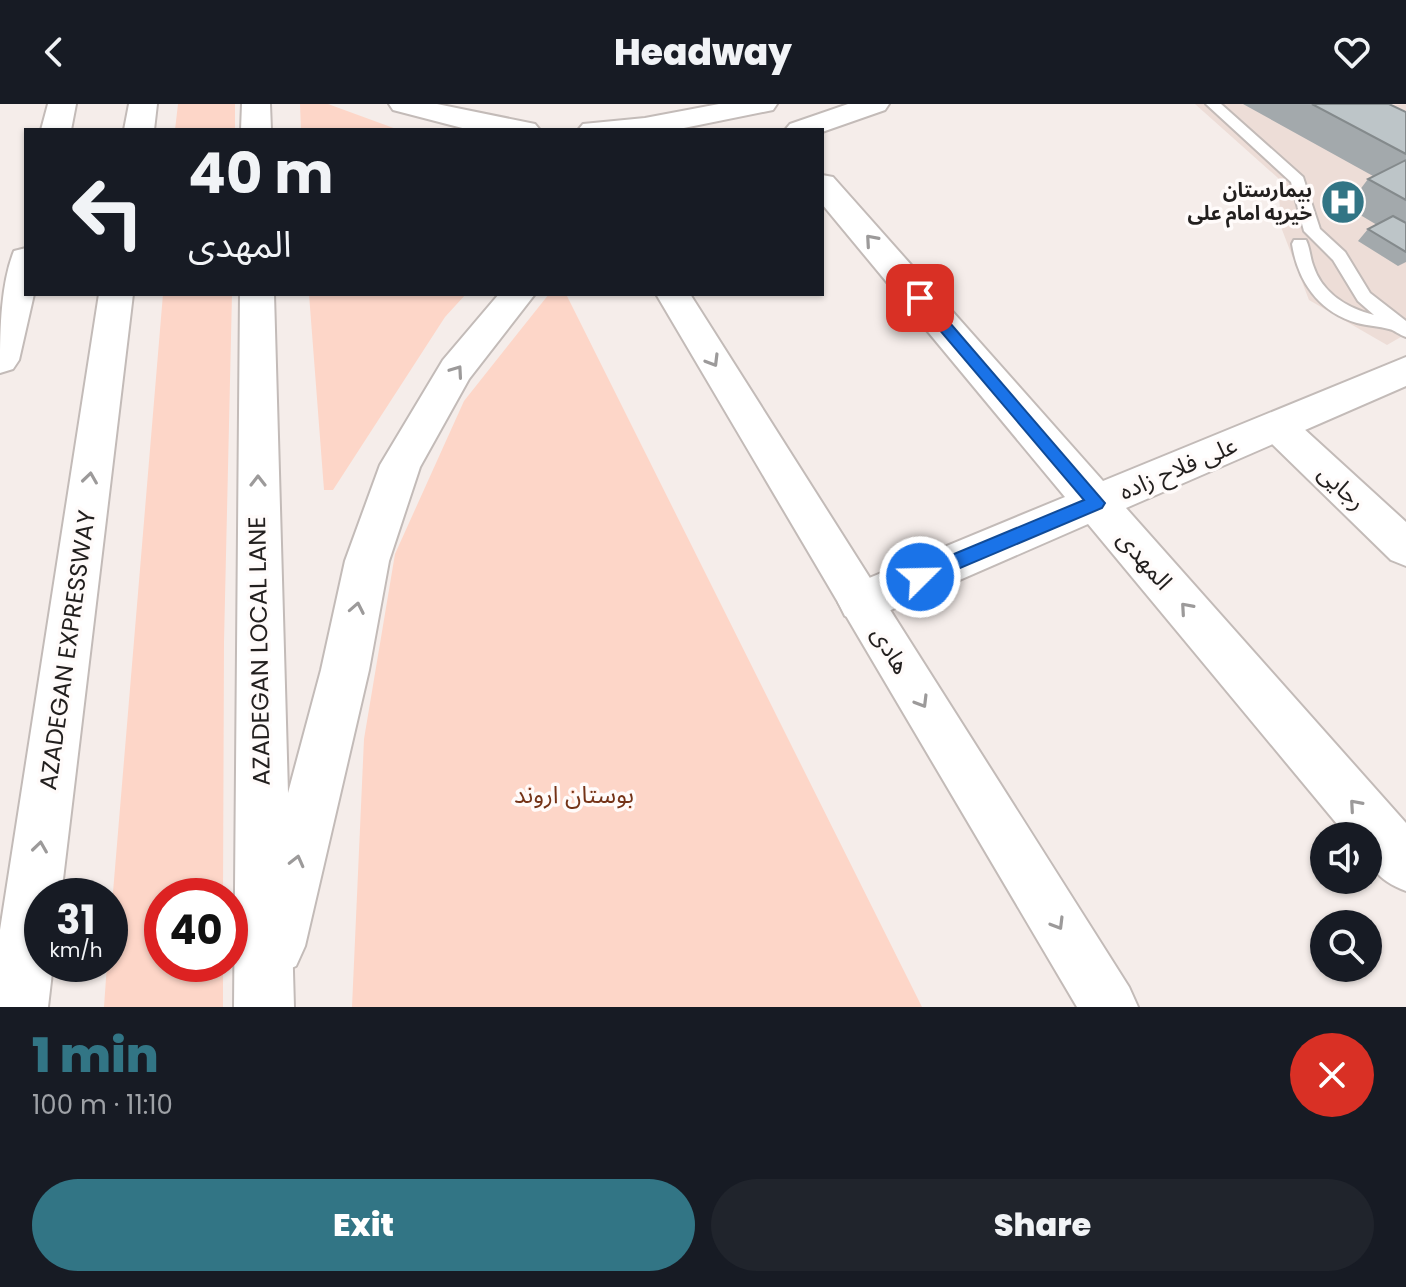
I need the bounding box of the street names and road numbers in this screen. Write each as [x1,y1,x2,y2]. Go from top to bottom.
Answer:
street label: علی فلاح زاده [1114,428,1242,509]
street label: رجایی [1311,457,1373,517]
street label: AZADEGAN EXPRESSWAY [31,508,103,792]
street label: AZADEGAN LOCAL LANE [240,516,278,786]
street label: المهدی [1110,523,1180,597]
street label: هادی [864,620,918,680]

